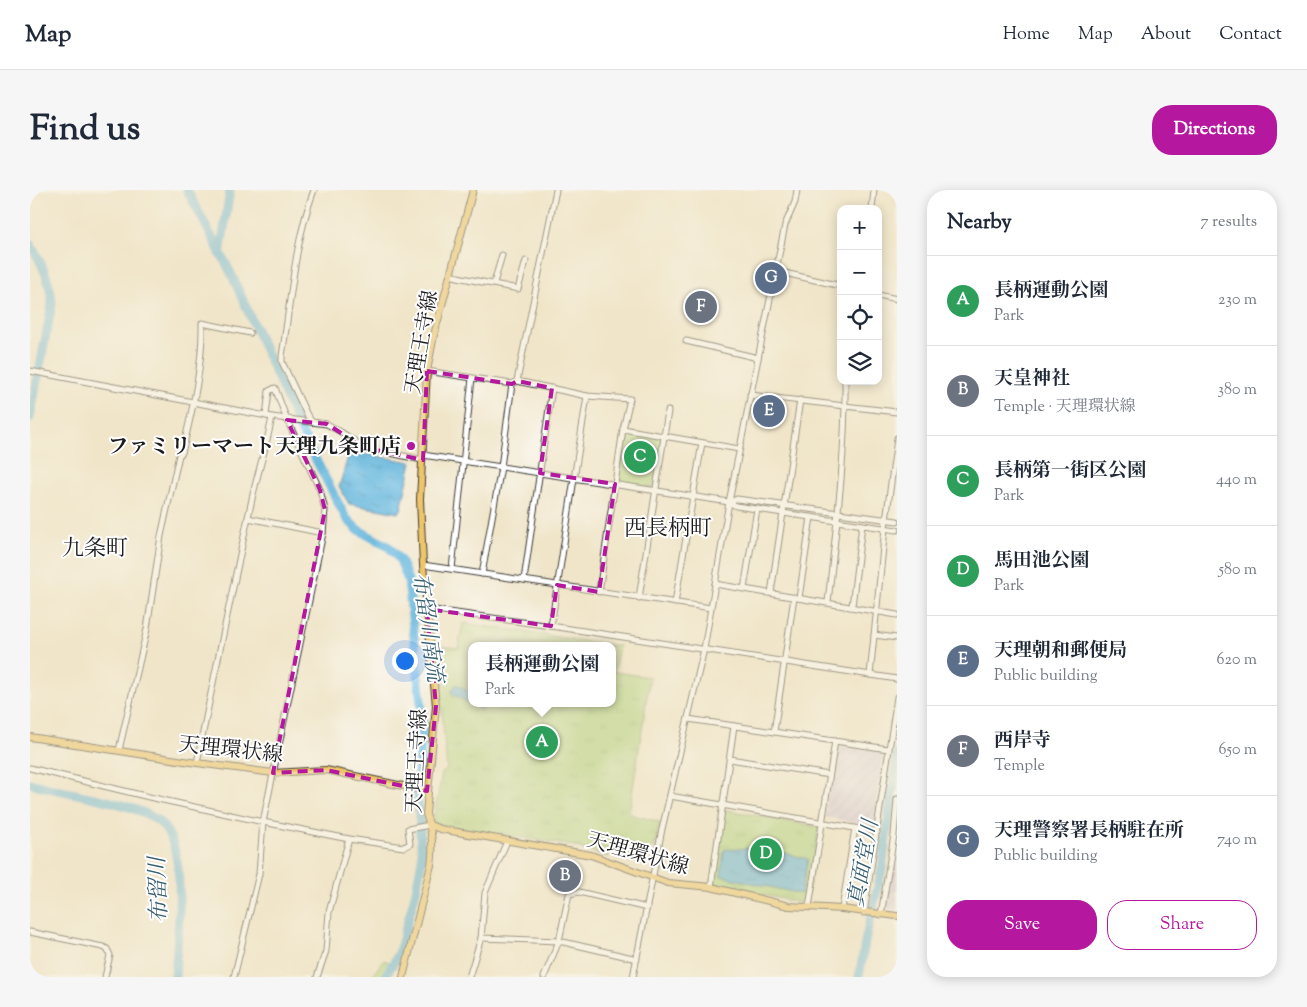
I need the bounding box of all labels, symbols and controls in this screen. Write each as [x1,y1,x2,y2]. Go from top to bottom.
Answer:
text: Map [25,18,71,52]
text: Home [1003,22,1050,48]
text: Map [1078,22,1113,48]
text: About [1141,22,1191,48]
text: Contact [1219,22,1282,48]
text: Find us [30,105,140,156]
button: Directions [1152,105,1277,155]
map controls [837,205,882,385]
button: + [837,205,882,250]
text: Nearby [947,208,1012,238]
text: 7 results [1201,211,1257,234]
button: − [837,250,882,295]
pin: G [755,259,787,297]
text: 長柄運動公園 [994,278,1108,305]
street label: 天理王寺線 [399,288,447,397]
pin: F [685,288,717,326]
text: A [957,289,970,312]
text: 230 m [1218,289,1257,312]
button: locate [837,295,882,340]
text: Park [994,305,1025,328]
button: layers [837,340,882,385]
text: 天皇神社 [994,366,1070,393]
text: B [958,379,968,402]
text: 380 m [1217,379,1257,402]
pin: E [753,392,785,430]
text: Temple · 天理環状線 [994,396,1136,419]
place label: ファミリーマート天理九条町店 [107,433,401,463]
pin: C [624,438,656,476]
marker: ファミリーマート天理九条町店 [405,440,417,452]
text: 長柄第一街区公園 [994,458,1146,485]
text: C [957,469,969,492]
text: 440 m [1216,469,1257,492]
text: Park [994,485,1025,508]
district label: 西長柄町 [624,514,712,546]
district label: 九条町 [62,534,128,566]
text: 馬田池公園 [994,548,1089,575]
text: D [957,559,969,582]
text: 580 m [1218,559,1257,582]
water label: 布留川南流 [403,571,450,687]
text: Park [994,575,1025,598]
text: 天理朝和郵便局 [994,638,1127,665]
popup [468,642,616,707]
your location [392,648,418,674]
text: E [958,649,968,672]
text: 620 m [1217,649,1257,672]
text: 長柄運動公園 [485,652,599,679]
text: Public building [994,665,1098,688]
text: Park [485,679,516,702]
street label: 天理王寺線 [400,708,436,814]
pin: A [526,723,558,761]
text: 西岸寺 [994,728,1051,755]
street label: 天理環状線 [177,731,285,771]
text: F [959,739,967,762]
text: 650 m [1218,739,1257,762]
text: Temple [994,755,1045,778]
water label: 真面堂川 [842,815,889,910]
text: 天理警察署長柄駐在所 [994,818,1184,845]
street label: 天理環状線 [583,826,692,884]
text: G [956,829,970,852]
text: 740 m [1217,829,1257,852]
pin: D [750,835,782,873]
text: Public building [994,845,1098,868]
water label: 布留川 [143,854,177,923]
pin: B [549,857,581,895]
button: Save [947,900,1097,950]
button: Share [1107,900,1257,950]

